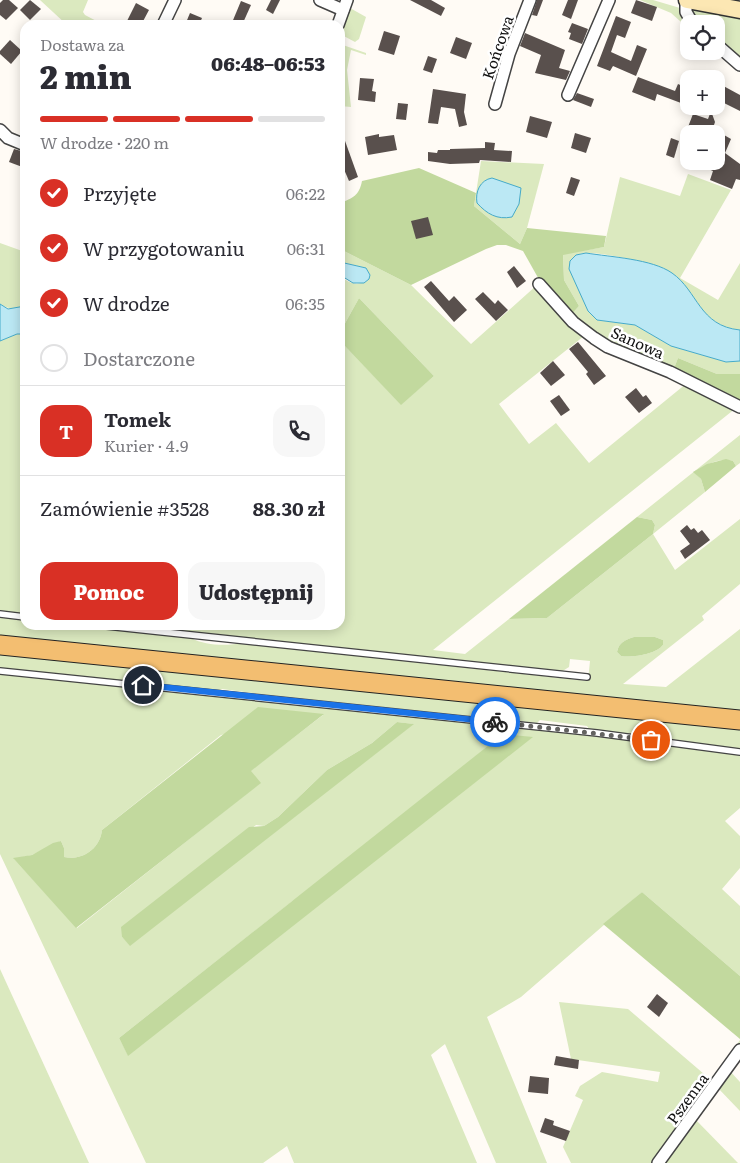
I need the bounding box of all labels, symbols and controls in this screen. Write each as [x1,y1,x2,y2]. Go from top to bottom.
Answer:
street label: Końcowa [475,11,519,82]
map controls [680,15,725,170]
button: locate [680,15,725,60]
text: Dostawa za [40,32,125,56]
text: 06:48–06:53 [211,49,325,77]
text: 2 min [40,51,132,99]
button: + [680,70,725,115]
button: − [680,125,725,170]
text: W drodze · 220 m [40,130,169,154]
icon: check [40,179,68,207]
text: Przyjęte [83,179,157,207]
text: 06:22 [286,181,325,205]
icon: check [40,234,68,262]
text: W przygotowaniu [83,234,245,262]
text: 06:31 [287,236,325,260]
icon: check [40,289,68,317]
text: W drodze [83,289,170,317]
text: 06:35 [285,291,325,315]
street label: Sanowa [608,320,669,364]
text: Dostarczone [83,344,195,372]
text: Tomek [104,405,171,433]
button: phone [273,405,325,457]
text: T [59,417,73,445]
text: Kurier · 4.9 [104,433,188,457]
text: Zamówienie #3528 [40,494,209,522]
text: 88.30 zł [253,494,325,522]
button: Pomoc [40,562,178,620]
button: Udostępnij [188,562,325,620]
pin [122,664,164,706]
icon: home [129,671,157,699]
courier [470,697,520,747]
icon: bike [481,708,509,736]
pin [630,719,672,761]
icon: bag [637,726,665,754]
street label: Pszenna [661,1067,714,1128]

